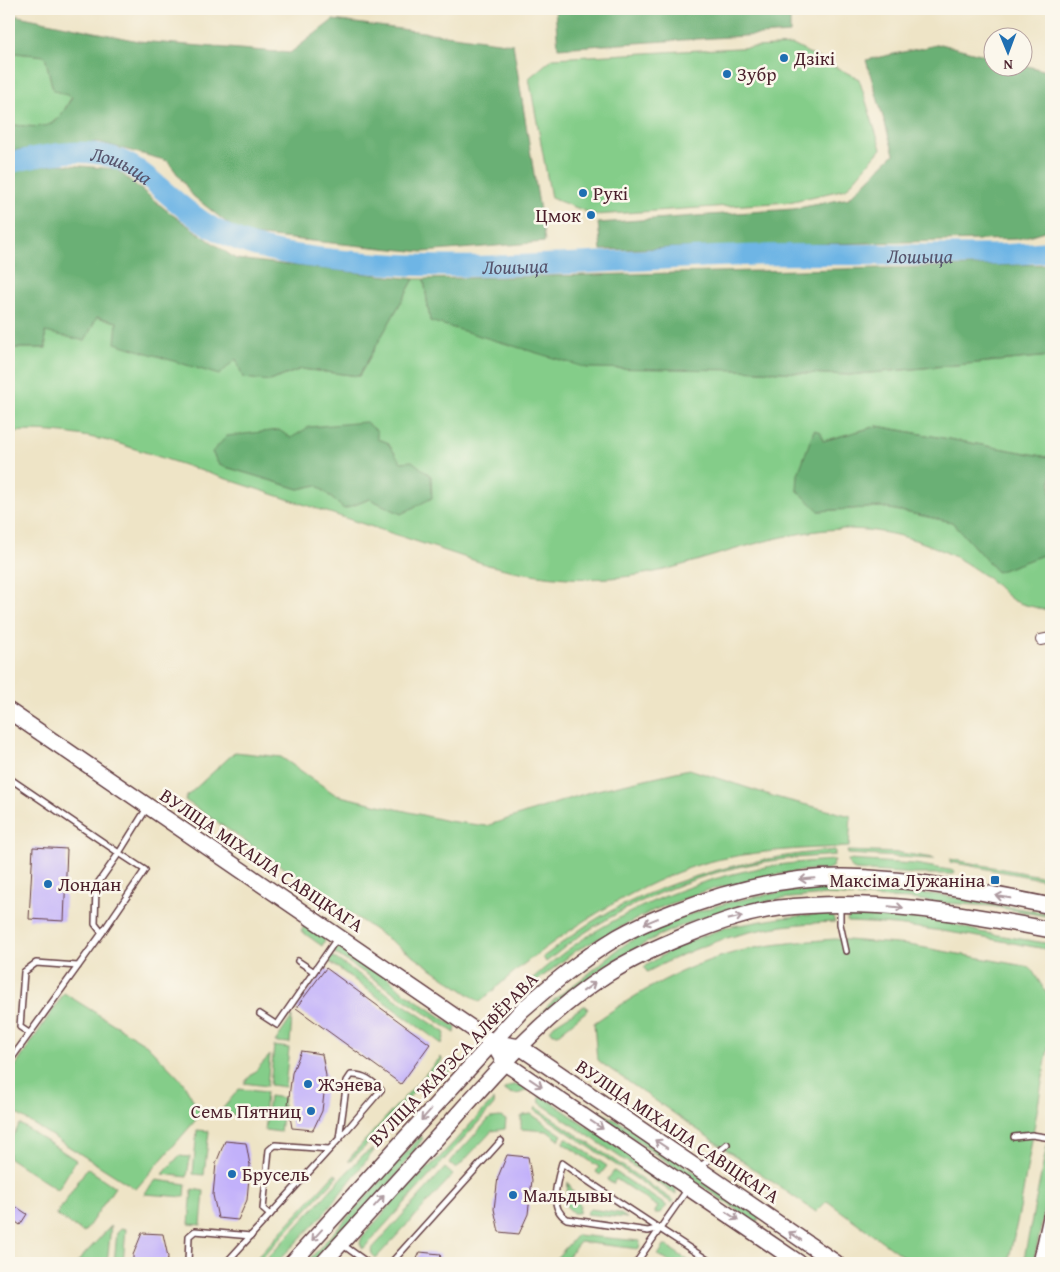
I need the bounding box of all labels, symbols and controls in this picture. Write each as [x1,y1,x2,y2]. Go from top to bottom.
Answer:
north arrow [982,28,1032,78]
place label: Дзікі [793,44,835,72]
marker: Дзікі [778,52,790,64]
text: N [1003,55,1013,75]
place label: Зубр [737,60,776,88]
marker: Зубр [721,68,733,80]
water label: Лошыца [89,138,160,191]
place label: Рукі [593,179,628,207]
marker: Рукі [577,187,589,199]
place label: Цмок [536,201,581,229]
marker: Цмок [585,209,597,221]
water label: Лошыца [887,240,954,270]
water label: Лошыца [482,250,550,281]
street label: ВУЛІЦА МІХАІЛА САВІЦКАГА [154,781,370,939]
place label: Максіма Лужаніна [829,866,985,894]
place label: Лондан [58,870,121,898]
one-way arrow [800,874,816,884]
marker: Максіма Лужаніна [989,874,1001,886]
marker: Лондан [42,878,54,890]
one-way arrow [996,891,1012,901]
one-way arrow [887,902,903,912]
one-way arrow [726,913,742,922]
one-way arrow [644,917,659,927]
street label: ВУЛІЦА ЖАРЭСА АЛФЁРАВА [362,965,544,1153]
one-way arrow [582,982,595,993]
street label: ВУЛІЦА МІХАІЛА САВІЦКАГА [570,1052,786,1210]
place label: Жэнева [317,1070,382,1098]
marker: Жэнева [302,1078,314,1090]
one-way arrow [528,1078,542,1088]
place label: Семь Пятниц [191,1097,301,1125]
marker: Семь Пятниц [305,1105,317,1117]
one-way arrow [420,1108,432,1121]
one-way arrow [590,1120,604,1130]
one-way arrow [654,1139,668,1149]
place label: Брусель [242,1160,309,1188]
marker: Брусель [226,1168,238,1180]
place label: Мальдывы [523,1181,613,1209]
marker: Мальдывы [507,1189,519,1201]
one-way arrow [373,1195,385,1208]
one-way arrow [724,1212,738,1222]
one-way arrow [311,1229,323,1242]
one-way arrow [789,1231,803,1241]

